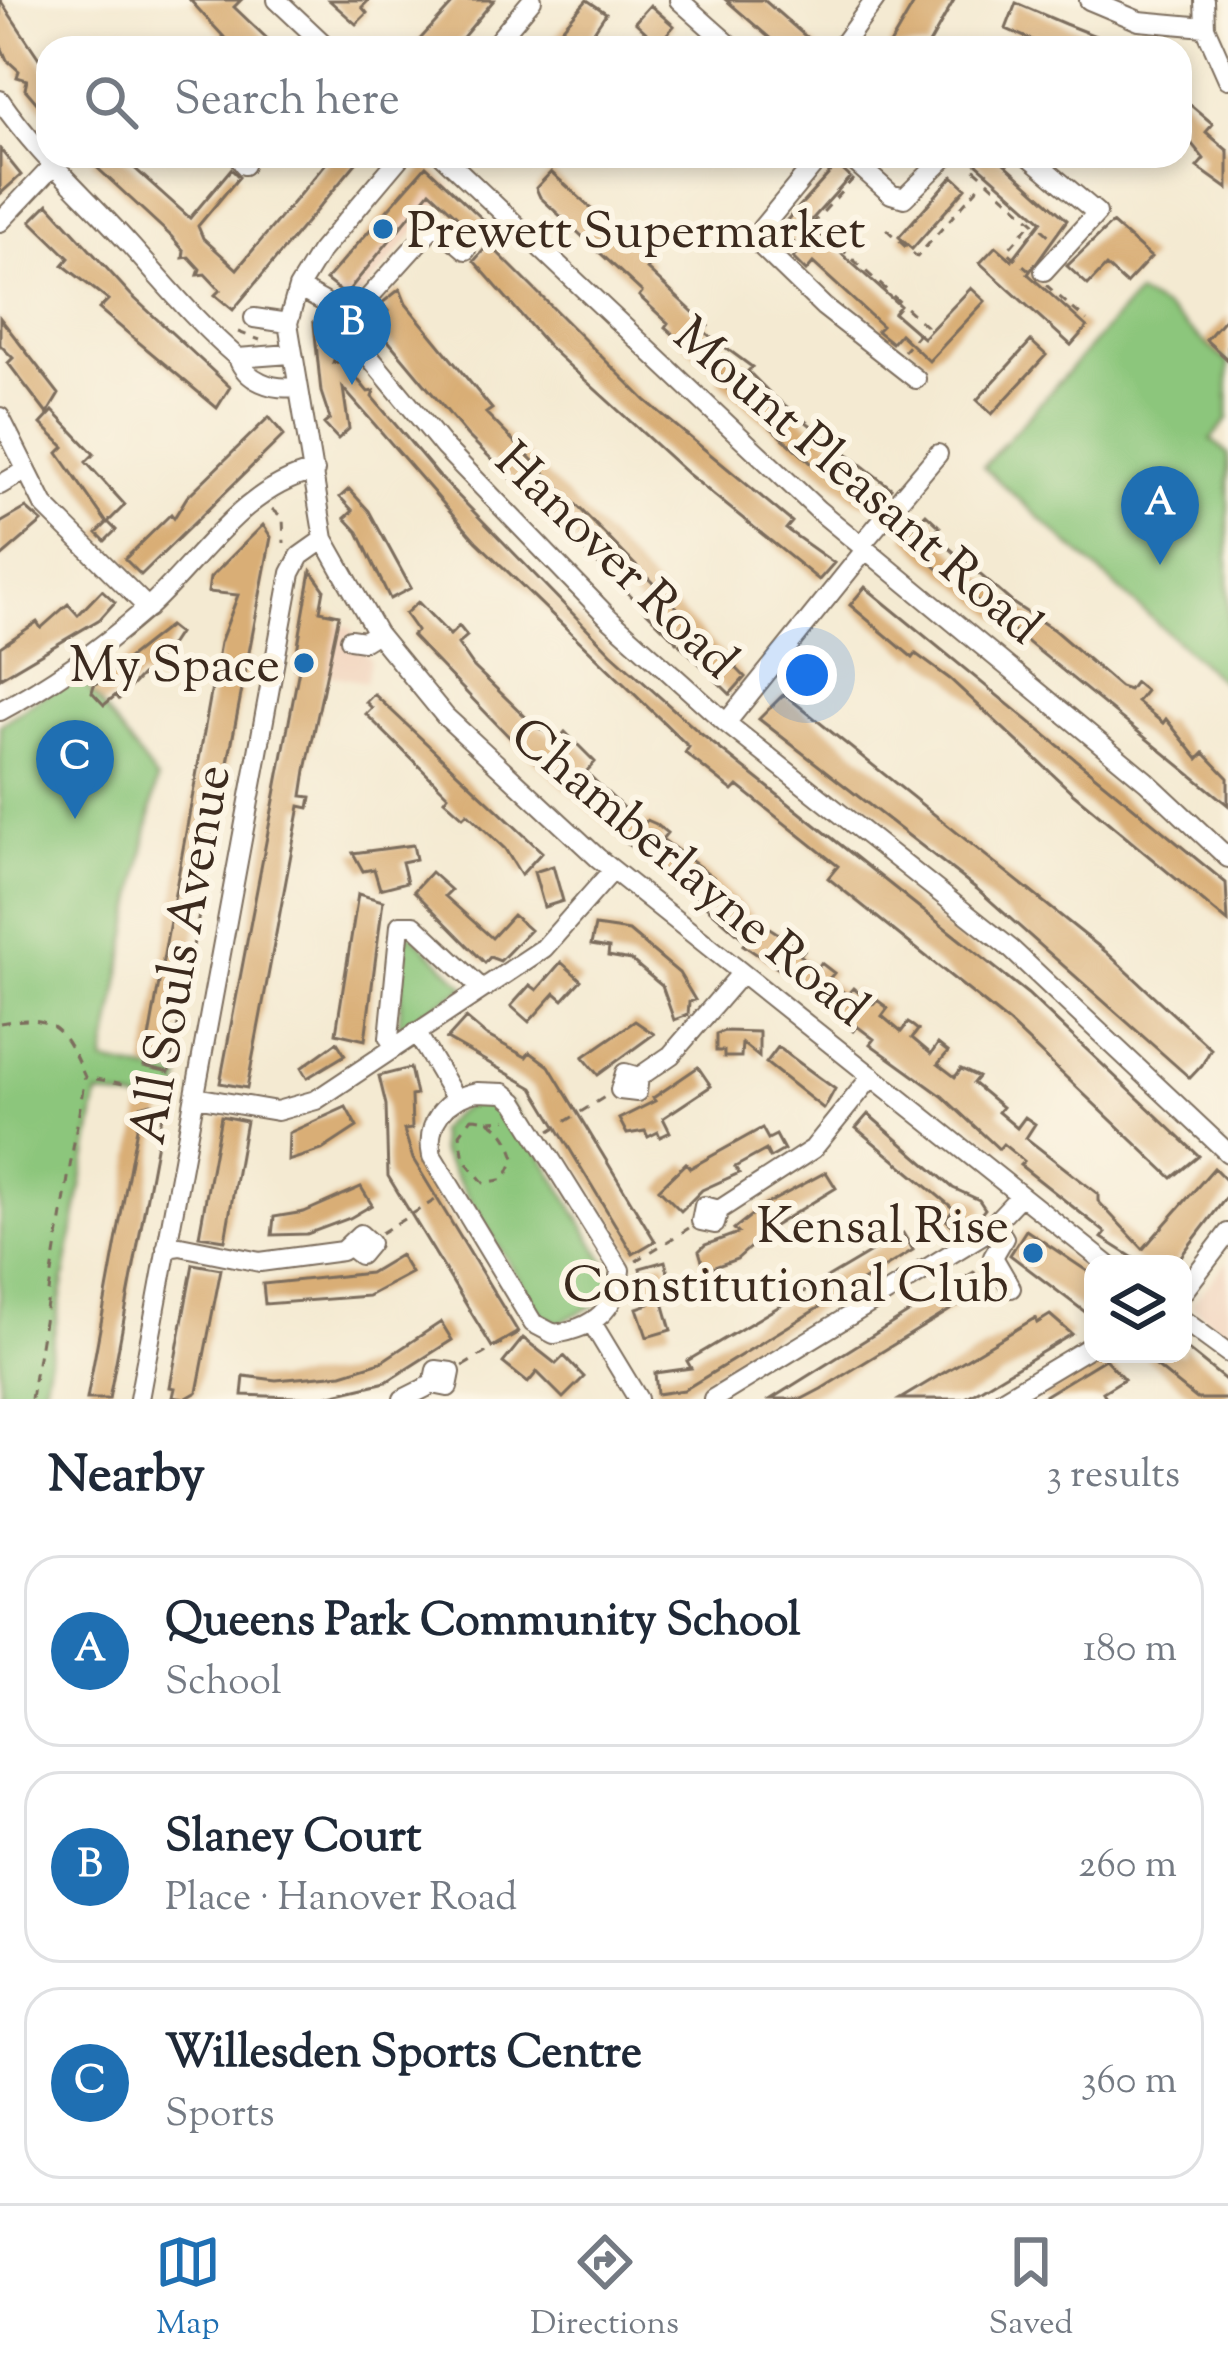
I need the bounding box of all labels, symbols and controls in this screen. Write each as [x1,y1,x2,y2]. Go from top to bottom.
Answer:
search box [36,36,1192,168]
icon: search [78,69,144,135]
text: Search here [174,70,400,135]
place label: Prewett Supermarket [407,198,866,271]
marker: Prewett Supermarket [370,216,396,242]
pin: B [313,286,391,385]
street label: Mount Pleasant Road [655,302,1056,664]
street label: Hanover Road [476,428,752,698]
pin: A [1121,466,1199,565]
place label: My Space [69,632,280,705]
your location [777,645,837,705]
marker: My Space [291,650,317,676]
street label: Chamberlayne Road [492,702,883,1046]
pin: C [36,720,114,819]
street label: All Souls Avenue [114,760,253,1150]
place label: Kensal Rise Constitutional Club [563,1193,1009,1325]
marker: Kensal Rise Constitutional Club [1020,1240,1046,1266]
map controls [1084,1255,1192,1363]
button: layers [1084,1255,1192,1363]
text: Nearby [48,1441,205,1514]
text: 3 results [1046,1449,1180,1505]
text: Queens Park Community School [165,1591,801,1656]
text: A [74,1623,106,1679]
text: 180 m [1083,1623,1177,1679]
text: School [165,1656,282,1712]
text: Slaney Court [165,1807,421,1872]
text: B [78,1839,102,1895]
text: 260 m [1078,1839,1177,1895]
text: Place · Hanover Road [165,1872,517,1928]
text: Willesden Sports Centre [165,2023,642,2088]
text: C [74,2055,106,2111]
text: 360 m [1081,2055,1177,2111]
text: Sports [165,2088,275,2144]
tab: Map [155,2229,221,2349]
tab: Directions [530,2229,679,2349]
tab: Saved [989,2229,1073,2349]

